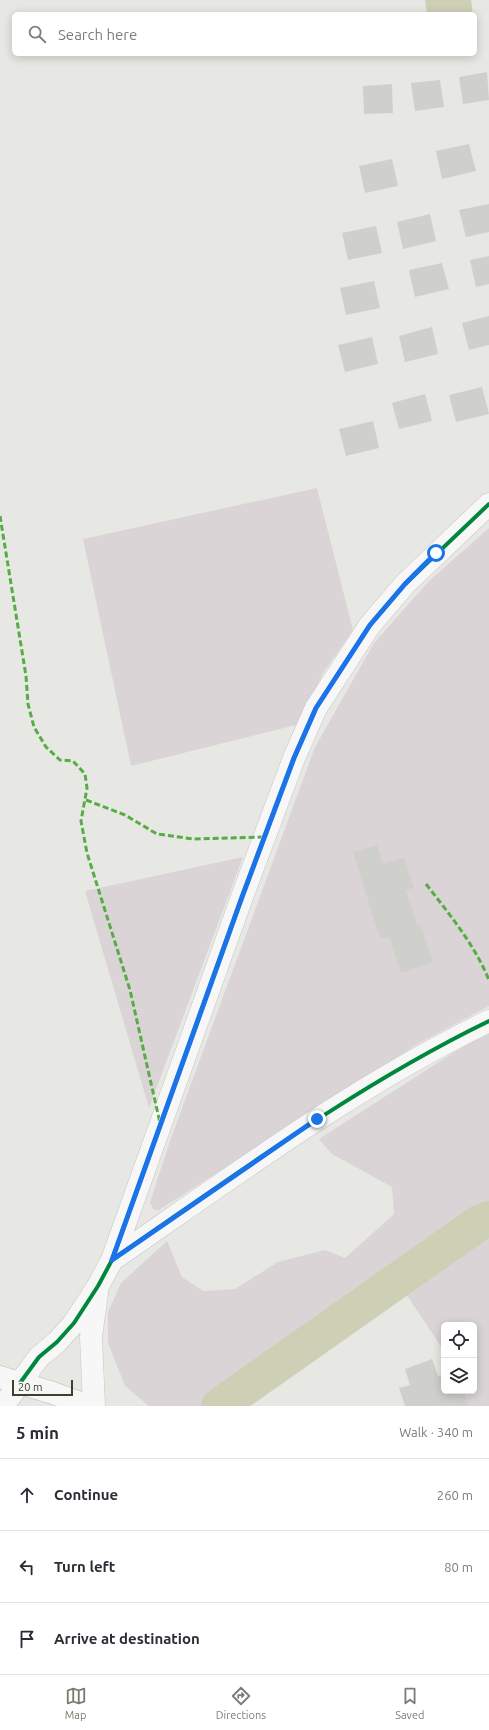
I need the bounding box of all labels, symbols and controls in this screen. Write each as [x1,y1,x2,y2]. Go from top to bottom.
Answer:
search box [12,12,477,56]
icon: search [26,23,48,45]
text: Search here [58,26,137,43]
route start [427,544,445,562]
route end [308,1110,326,1128]
map controls [441,1322,477,1394]
button: locate [441,1322,477,1358]
button: layers [441,1358,477,1394]
scale bar [12,1378,73,1397]
text: 20 m [18,1381,42,1393]
text: 5 min [16,1423,59,1442]
text: Walk · 340 m [399,1425,473,1439]
icon: ahead [16,1484,38,1506]
text: Continue [54,1486,118,1503]
text: 260 m [437,1488,473,1502]
icon: left [16,1556,38,1578]
text: Turn left [54,1558,115,1575]
text: 80 m [444,1560,473,1574]
icon: arrive [16,1628,38,1650]
text: Arrive at destination [54,1630,200,1647]
tab: Map [65,1685,87,1721]
tab: Directions [216,1685,266,1721]
tab: Saved [395,1685,424,1721]

